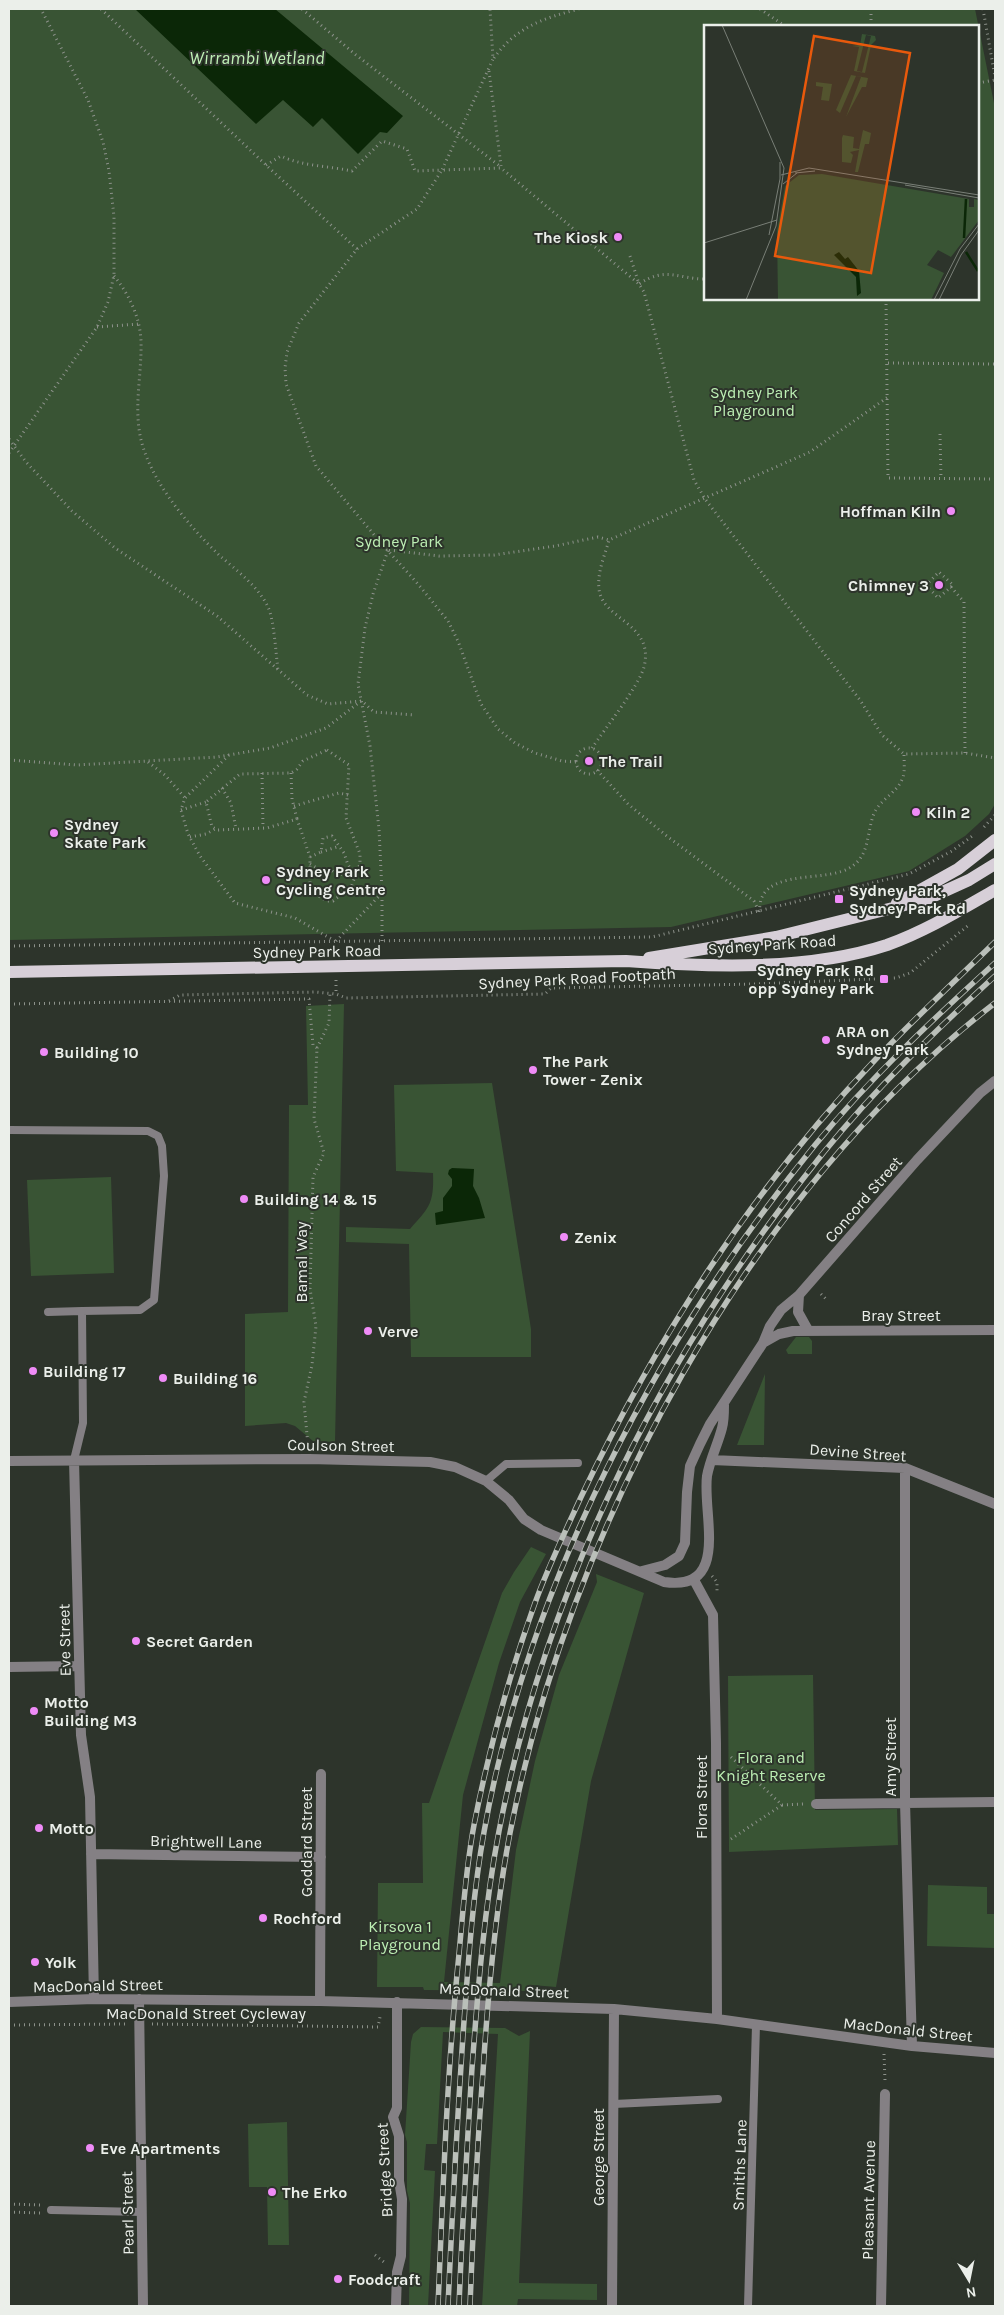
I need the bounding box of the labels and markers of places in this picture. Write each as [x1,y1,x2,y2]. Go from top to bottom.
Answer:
place label: The Kiosk [534,228,609,247]
marker: The Kiosk [612,231,624,243]
place label: Hoffman Kiln [840,502,941,521]
marker: Hoffman Kiln [945,505,957,517]
place label: Chimney 3 [848,576,929,595]
marker: Chimney 3 [933,579,945,591]
place label: The Trail [599,752,663,771]
marker: The Trail [583,755,595,767]
place label: Kiln 2 [926,803,970,822]
marker: Kiln 2 [910,806,922,818]
place label: Sydney Skate Park [64,815,147,852]
marker: Sydney Skate Park [48,827,60,839]
place label: Sydney Park Cycling Centre [276,862,386,899]
marker: Sydney Park Cycling Centre [260,874,272,886]
place label: Sydney Park, Sydney Park Rd [849,881,966,918]
marker: Sydney Park, Sydney Park Rd [833,893,845,905]
place label: Sydney Park Rd opp Sydney Park [748,961,875,998]
marker: Sydney Park Rd opp Sydney Park [878,973,890,985]
place label: ARA on Sydney Park [836,1022,930,1059]
marker: ARA on Sydney Park [820,1034,832,1046]
place label: Building 10 [54,1043,139,1062]
marker: Building 10 [38,1046,50,1058]
place label: The Park Tower - Zenix [543,1052,643,1089]
marker: The Park Tower - Zenix [527,1064,539,1076]
place label: Building 14 & 15 [254,1190,377,1209]
marker: Building 14 & 15 [238,1193,250,1205]
place label: Zenix [574,1228,617,1247]
marker: Zenix [558,1231,570,1243]
place label: Verve [378,1322,419,1341]
marker: Verve [362,1325,374,1337]
place label: Building 17 [43,1362,126,1381]
marker: Building 17 [27,1365,39,1377]
place label: Building 16 [173,1369,257,1388]
marker: Building 16 [157,1372,169,1384]
place label: Secret Garden [146,1632,253,1651]
marker: Secret Garden [130,1635,142,1647]
place label: Motto Building M3 [44,1693,137,1730]
marker: Motto Building M3 [28,1705,40,1717]
place label: Motto [49,1819,94,1838]
marker: Motto [33,1822,45,1834]
place label: Rochford [273,1909,342,1928]
marker: Rochford [257,1912,269,1924]
place label: Yolk [45,1953,77,1972]
marker: Yolk [29,1956,41,1968]
place label: Eve Apartments [100,2139,220,2158]
marker: Eve Apartments [84,2142,96,2154]
place label: The Erko [282,2183,347,2202]
marker: The Erko [266,2186,278,2198]
place label: Foodcraft [348,2270,420,2289]
marker: Foodcraft [332,2273,344,2285]

